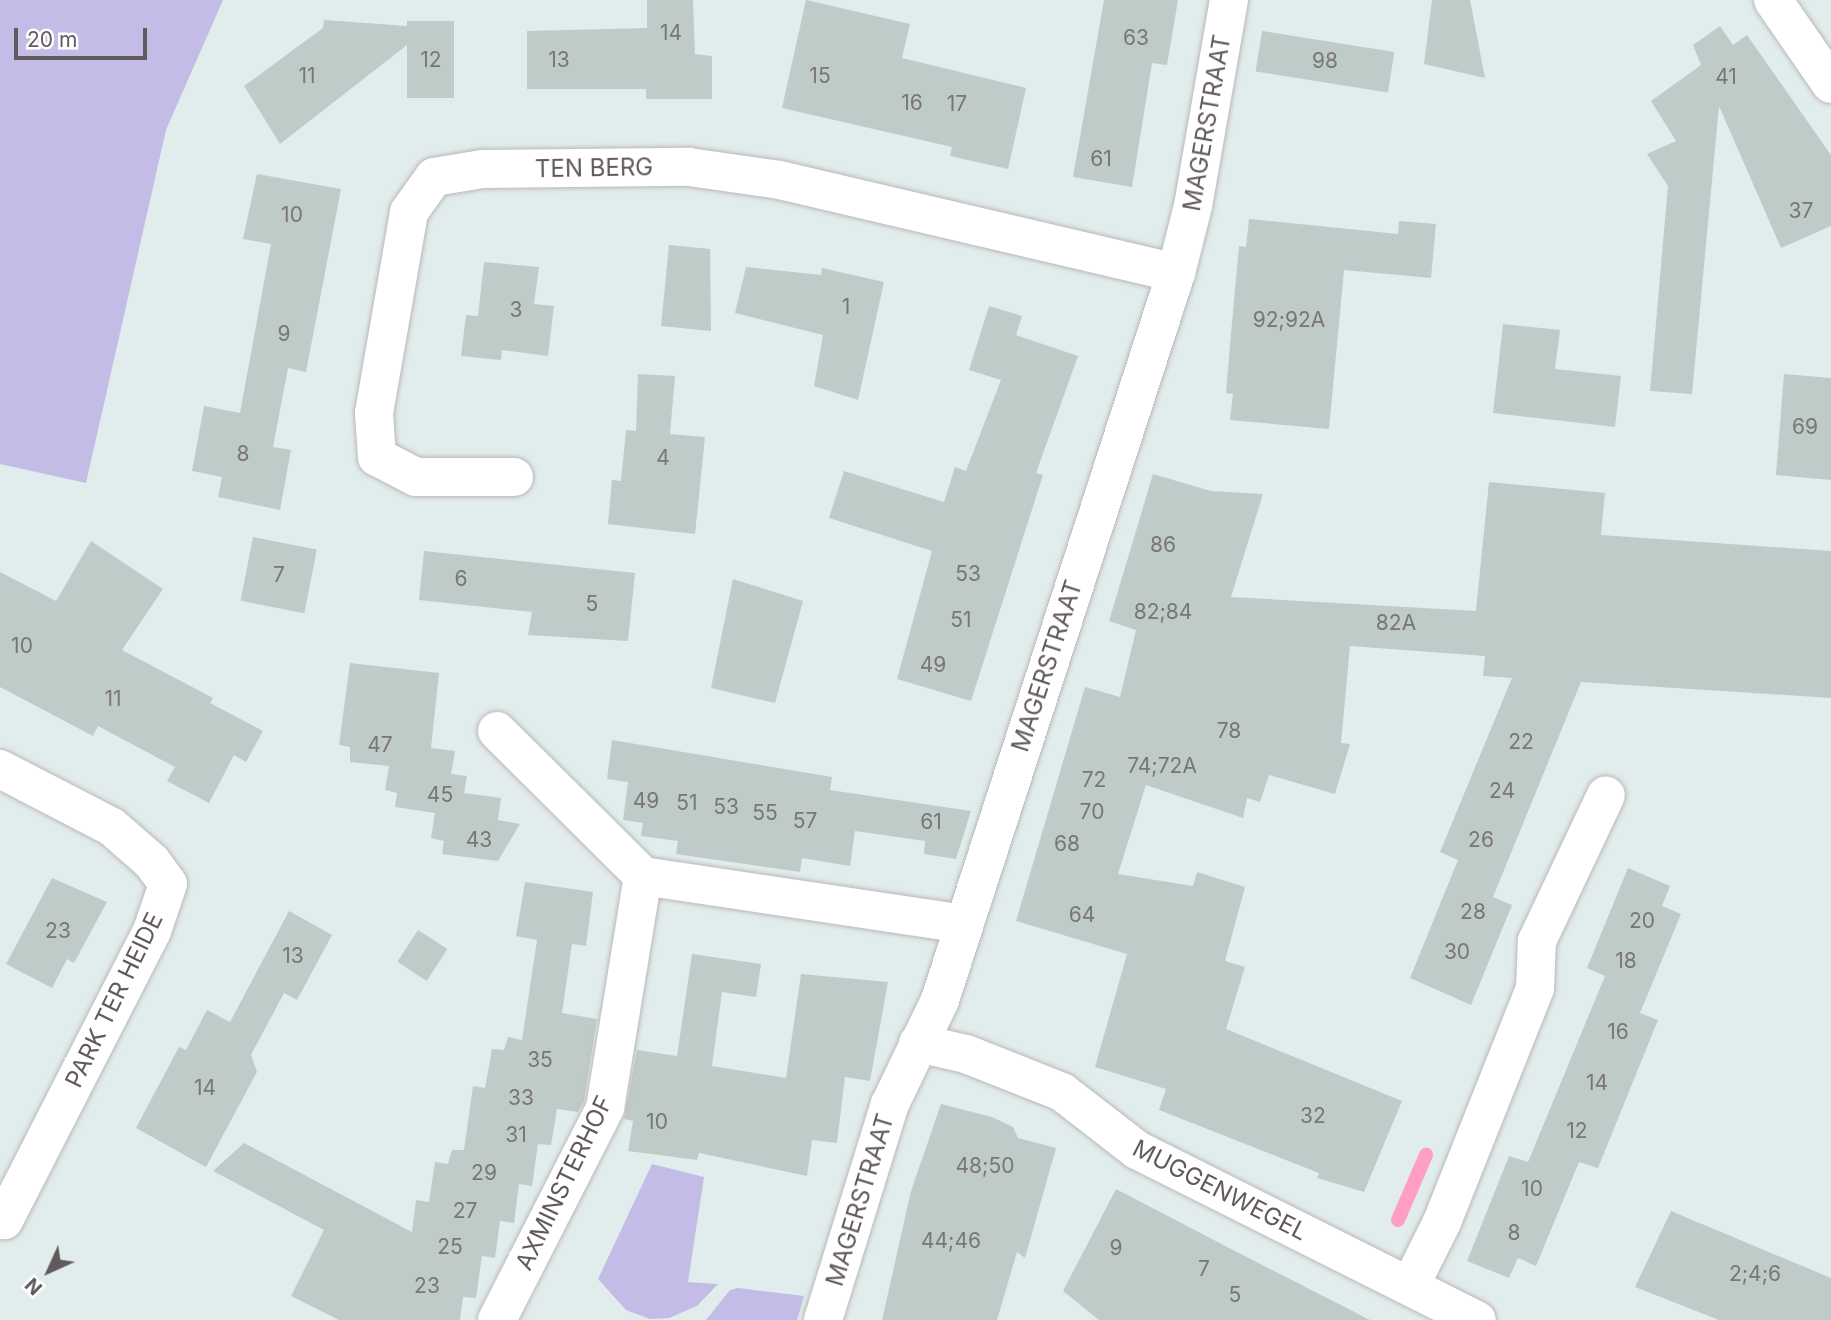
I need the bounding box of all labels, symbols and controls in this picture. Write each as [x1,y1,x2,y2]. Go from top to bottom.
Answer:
scale bar [18,14,150,58]
house number: 14 [660,20,682,46]
house number: 63 [1123,25,1149,51]
text: 20 m [27,27,77,52]
street label: MAGERSTRAAT [1177,33,1237,213]
house number: 12 [420,47,442,73]
house number: 13 [548,47,570,73]
house number: 98 [1312,48,1338,74]
house number: 11 [298,63,316,89]
house number: 15 [809,63,831,89]
house number: 41 [1715,64,1737,90]
house number: 16 [901,90,923,116]
house number: 17 [947,91,967,117]
house number: 61 [1090,146,1112,172]
street label: TEN BERG [535,153,653,183]
house number: 37 [1789,198,1813,224]
house number: 10 [281,202,303,228]
house number: 1 [842,294,850,320]
house number: 3 [510,297,522,323]
house number: 92;92A [1253,307,1325,333]
house number: 9 [277,321,291,347]
house number: 69 [1792,414,1818,440]
house number: 8 [237,441,249,467]
house number: 4 [656,445,670,471]
house number: 86 [1150,532,1176,558]
house number: 53 [955,561,981,587]
house number: 7 [273,562,285,588]
house number: 6 [454,566,468,592]
street label: MAGERSTRAAT [1006,577,1088,755]
house number: 5 [586,591,598,617]
house number: 82;84 [1134,599,1192,625]
house number: 51 [950,607,972,633]
house number: 82A [1376,610,1416,636]
house number: 10 [11,633,33,659]
house number: 49 [920,652,946,678]
house number: 11 [104,686,122,712]
house number: 78 [1217,718,1241,744]
house number: 22 [1508,729,1534,755]
house number: 47 [367,732,393,758]
house number: 74;72A [1127,753,1197,779]
house number: 72 [1082,767,1106,793]
house number: 24 [1489,778,1515,804]
house number: 45 [427,782,453,808]
house number: 49 [633,788,659,814]
house number: 51 [676,790,698,816]
house number: 53 [713,794,739,820]
house number: 70 [1080,799,1104,825]
house number: 55 [752,800,778,826]
house number: 57 [793,808,817,834]
house number: 61 [920,809,942,835]
house number: 43 [466,827,492,853]
house number: 26 [1468,827,1494,853]
house number: 68 [1054,831,1080,857]
house number: 28 [1460,899,1486,925]
house number: 64 [1069,902,1095,928]
street label: PARK TER HEIDE [59,908,169,1092]
house number: 20 [1629,908,1655,934]
house number: 23 [45,918,71,944]
house number: 30 [1444,939,1470,965]
house number: 13 [282,943,304,969]
house number: 18 [1615,948,1637,974]
house number: 16 [1607,1019,1629,1045]
house number: 35 [527,1047,553,1073]
house number: 14 [1586,1070,1608,1096]
house number: 14 [194,1075,216,1101]
house number: 33 [508,1085,534,1111]
street label: AXMINSTERHOF [509,1091,619,1275]
house number: 32 [1300,1103,1326,1129]
house number: 10 [646,1109,668,1135]
street label: MAGERSTRAAT [820,1110,900,1290]
house number: 12 [1566,1118,1588,1144]
house number: 31 [505,1122,527,1148]
street label: MUGGENWEGEL [1128,1134,1312,1246]
house number: 48;50 [956,1153,1014,1179]
house number: 29 [471,1160,497,1186]
house number: 10 [1521,1176,1543,1202]
house number: 27 [453,1198,477,1224]
house number: 8 [1508,1220,1520,1246]
house number: 44;46 [921,1228,981,1254]
house number: 25 [437,1234,463,1260]
house number: 9 [1109,1235,1123,1261]
north arrow [14,1236,84,1306]
house number: 7 [1198,1256,1210,1282]
house number: 2;4;6 [1729,1261,1781,1287]
text: N [21,1273,47,1299]
house number: 23 [414,1273,440,1299]
house number: 5 [1229,1282,1241,1308]

